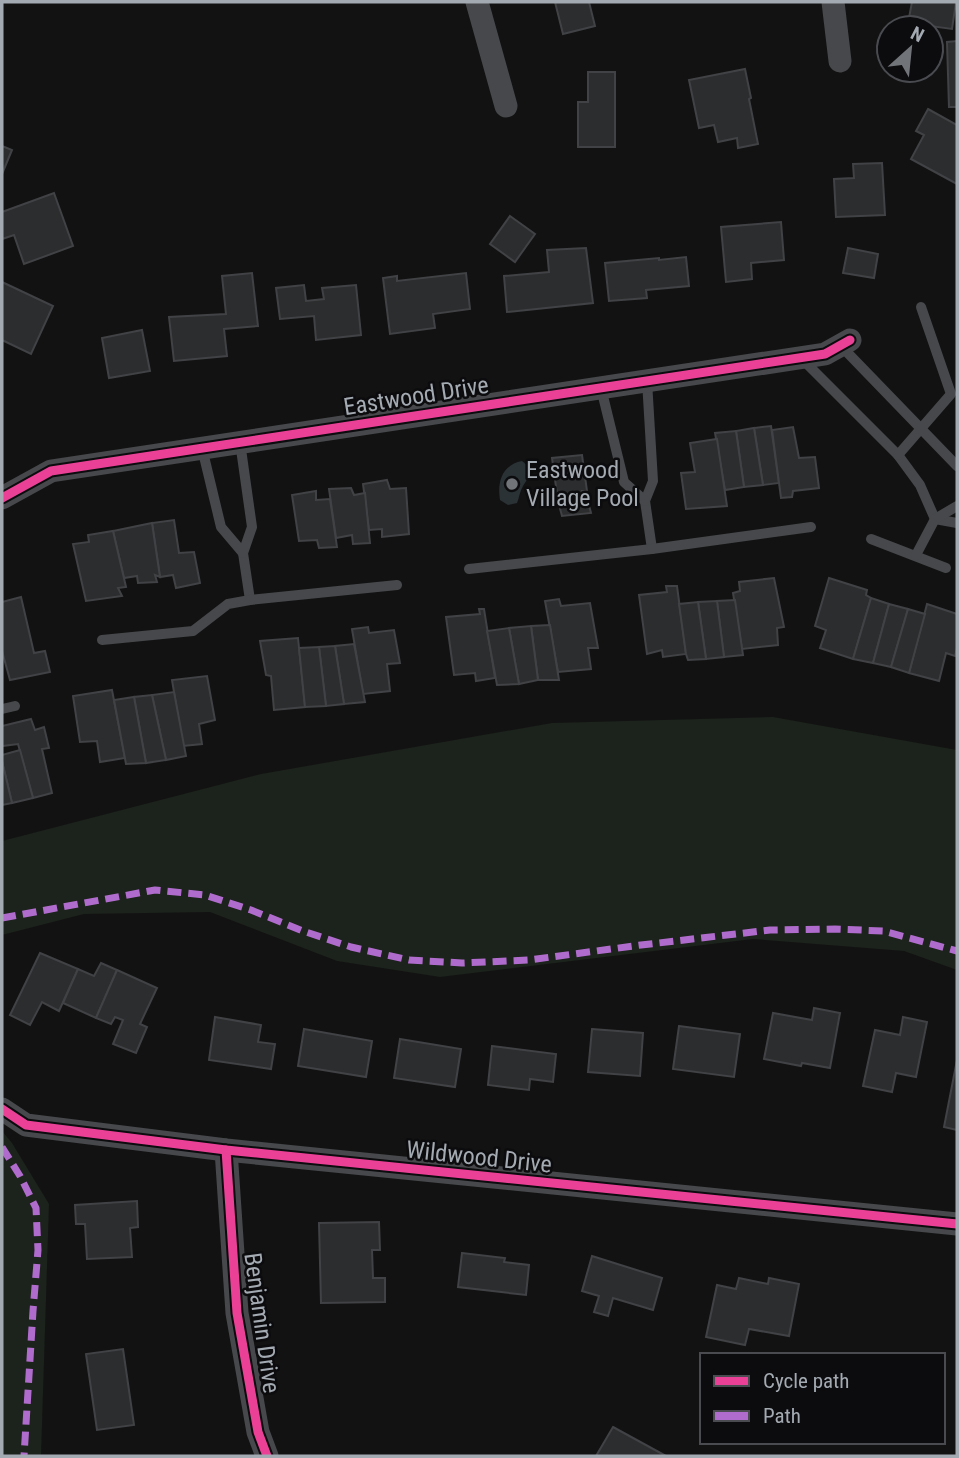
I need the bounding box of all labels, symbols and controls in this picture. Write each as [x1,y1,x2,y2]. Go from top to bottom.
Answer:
north arrow [875,14,945,84]
text: N [907,21,928,47]
street label: Eastwood Drive [341,371,491,421]
place label: Eastwood Village Pool [526,456,639,512]
marker: Eastwood Village Pool [504,476,520,492]
street label: Wildwood Drive [405,1135,553,1179]
street label: Benjamin Drive [238,1251,286,1395]
legend [700,1353,945,1444]
text: Cycle path [763,1369,849,1393]
text: Path [763,1404,801,1428]

